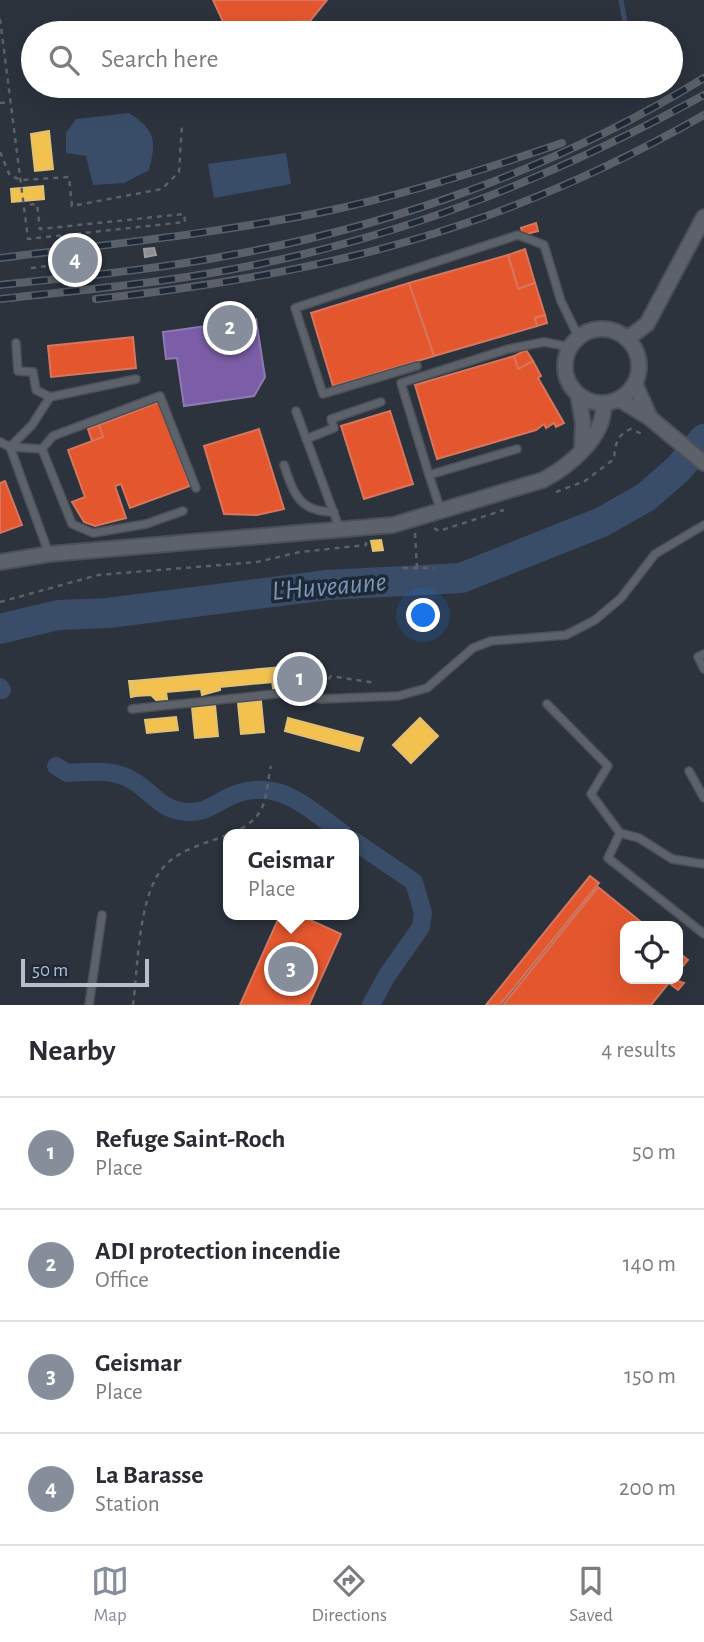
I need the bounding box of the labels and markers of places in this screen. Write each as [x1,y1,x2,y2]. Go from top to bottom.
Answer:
pin: 4 [52,234,98,286]
pin: 2 [207,302,253,354]
pin: 1 [277,653,323,705]
pin: 3 [268,943,314,995]

